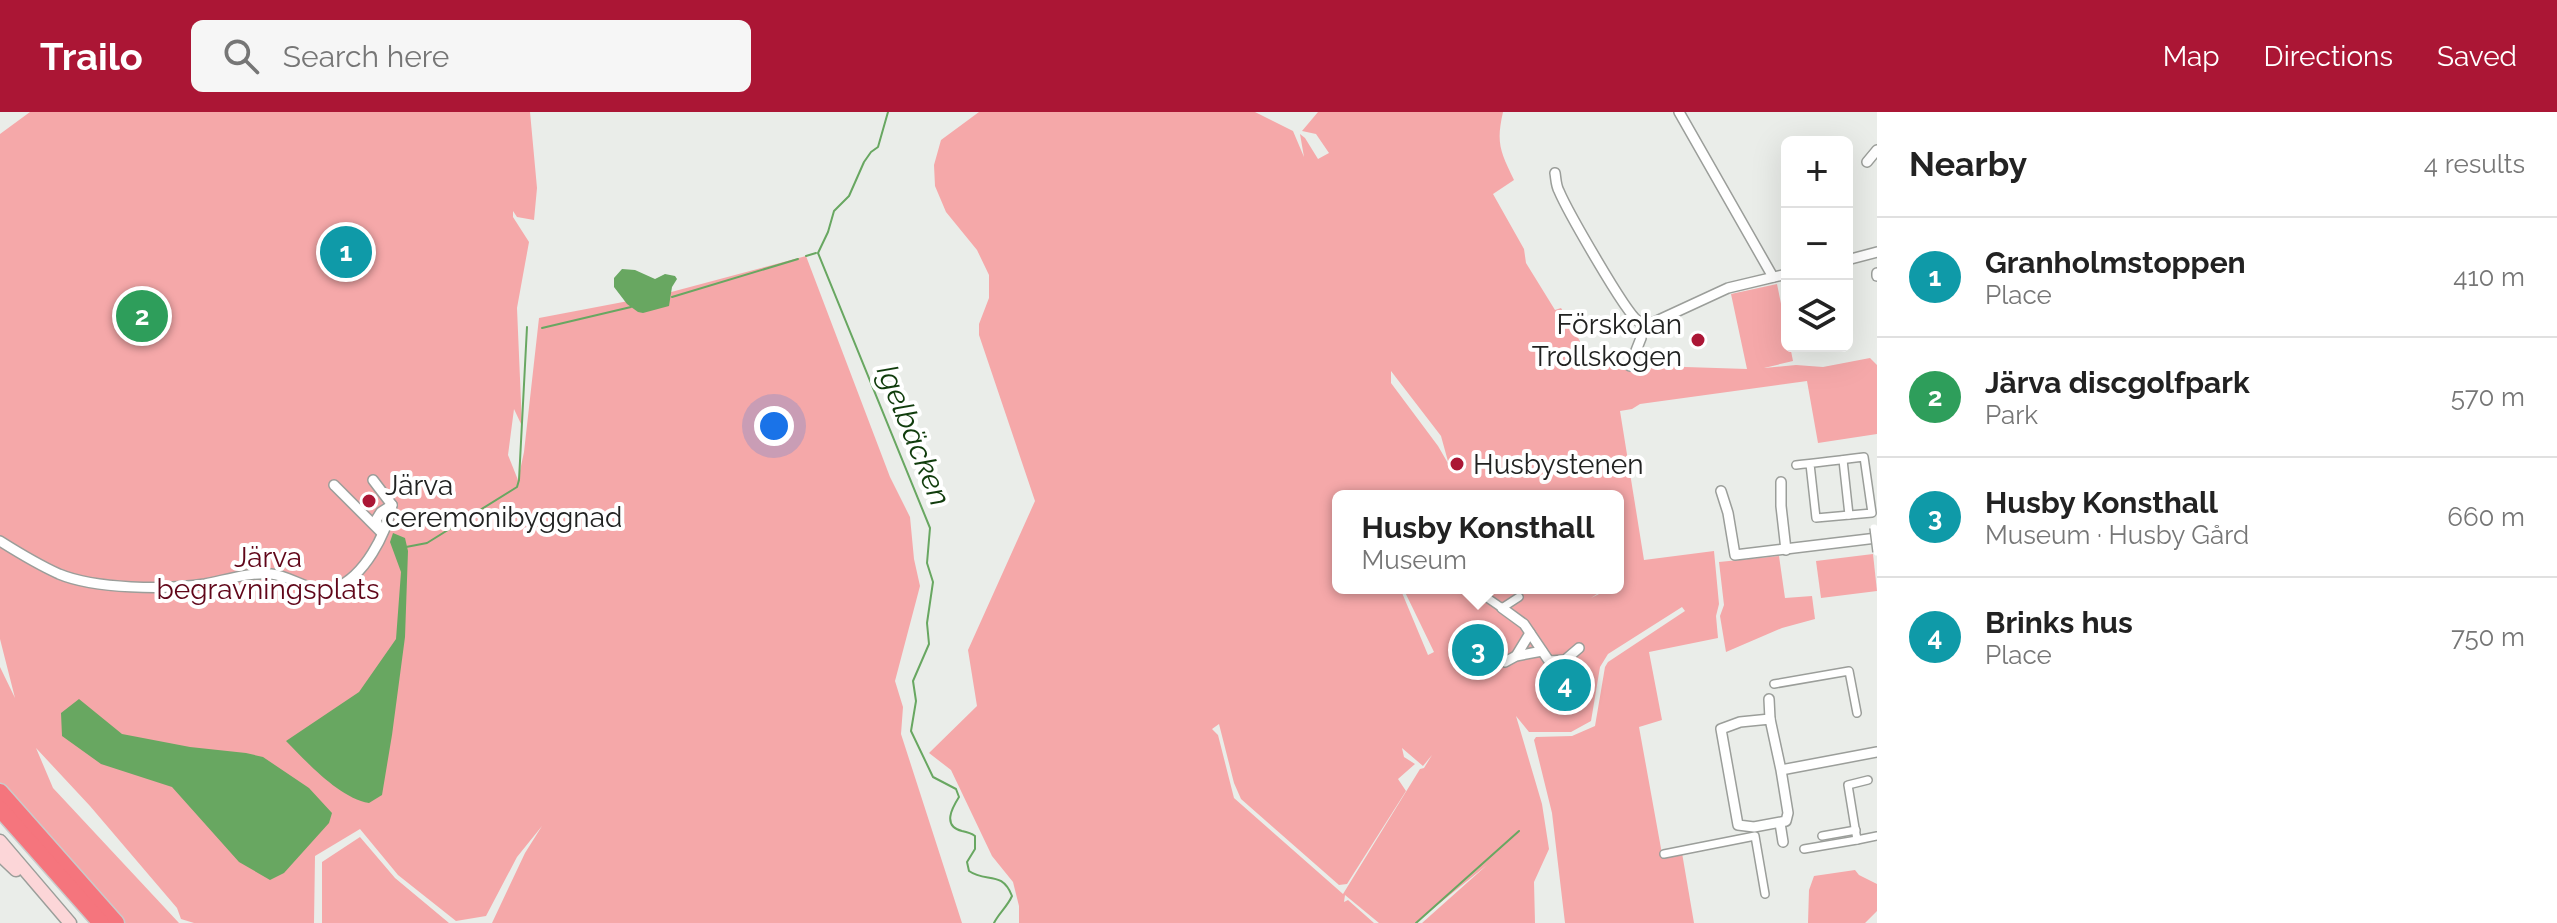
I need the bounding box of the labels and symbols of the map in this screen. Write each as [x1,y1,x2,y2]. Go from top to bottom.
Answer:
pin: 1 [320,222,372,282]
pin: 2 [116,286,168,346]
place label: Förskolan Trollskogen [1532,308,1682,373]
marker: Förskolan Trollskogen [1689,331,1707,349]
water label: Igelbäcken [870,359,958,511]
your location [754,406,794,446]
place label: Husbystenen [1473,448,1644,481]
marker: Husbystenen [1448,455,1466,473]
place label: Järva ceremonibyggnad [385,469,622,534]
marker: Järva ceremonibyggnad [360,492,378,510]
park label: Järva begravningsplats [156,541,380,606]
pin: 3 [1452,620,1504,680]
pin: 4 [1539,655,1591,715]

